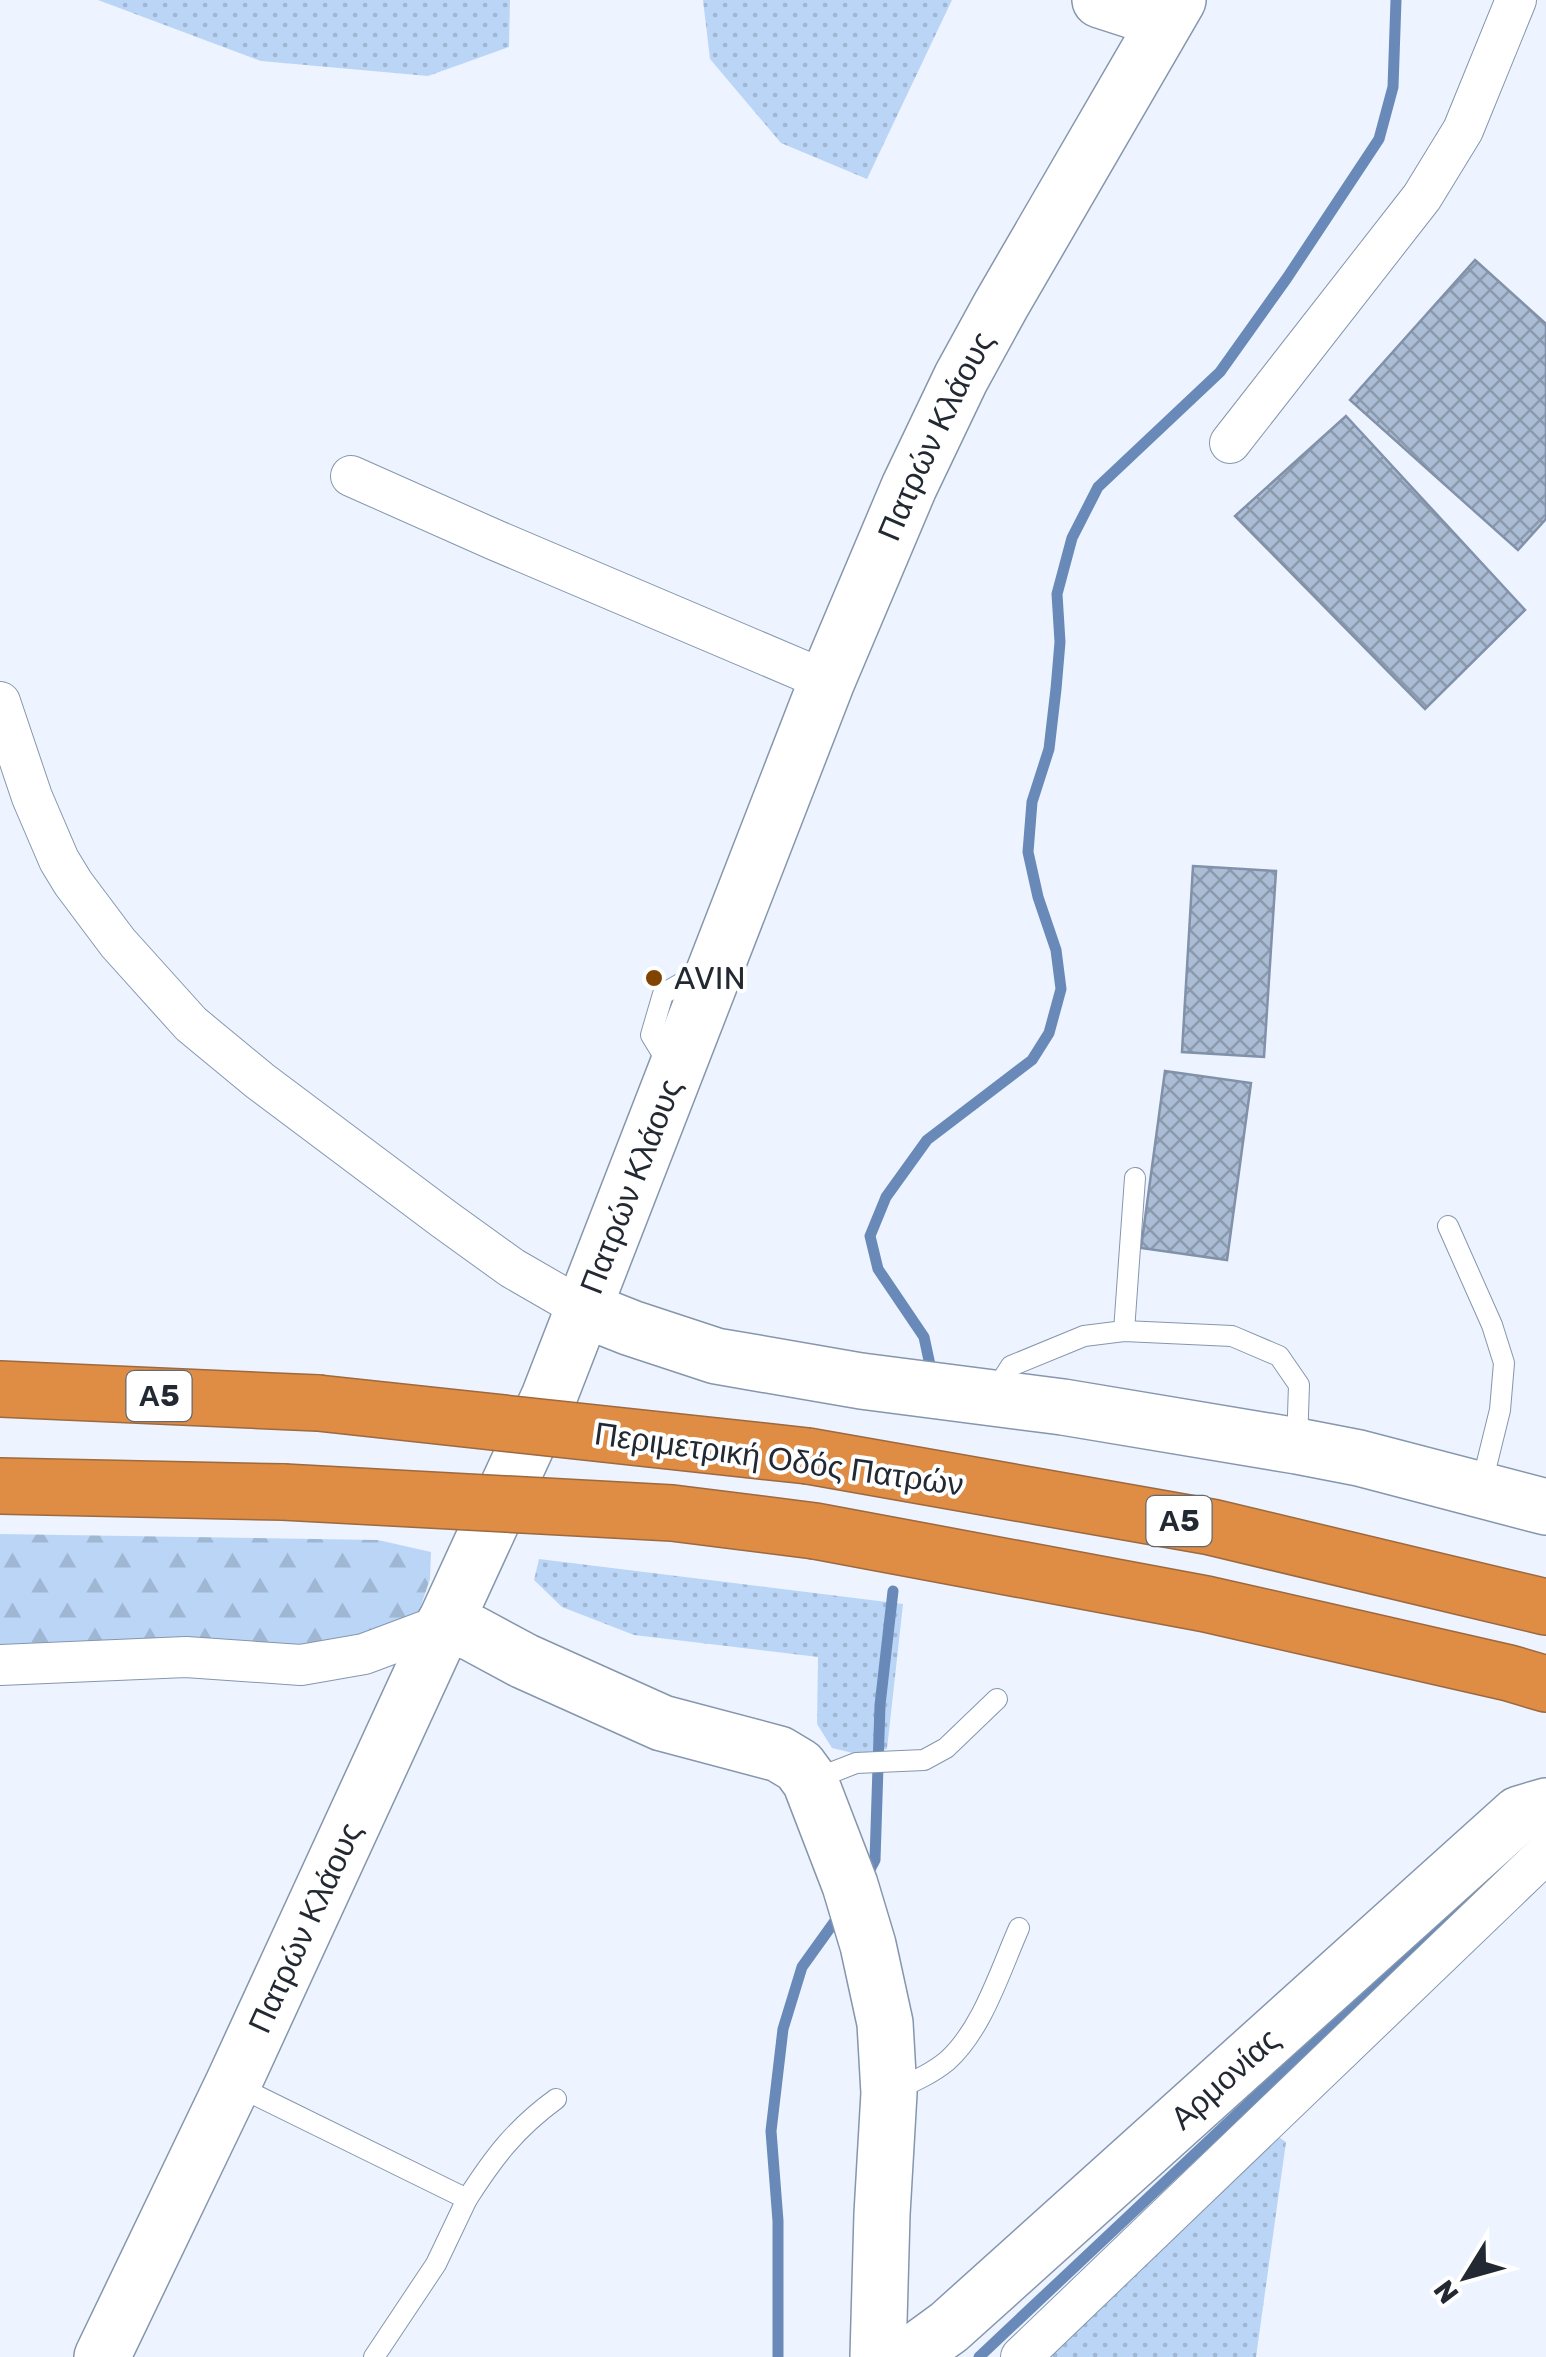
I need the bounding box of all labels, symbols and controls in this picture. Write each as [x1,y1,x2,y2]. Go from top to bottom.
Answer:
street label: Πατρών Κλάους [870,325,1002,546]
place label: AVIN [674,959,746,997]
marker: AVIN [643,967,665,989]
street label: Πατρών Κλάους [572,1073,690,1299]
road number: Α5 [126,1371,192,1421]
street label: Περιμετρική Οδός Πατρών [592,1414,966,1504]
road number: Α5 [1146,1496,1212,1546]
street label: Πατρών Κλάους [240,1816,370,2039]
street label: Αρμονίας [1163,2020,1287,2137]
north arrow [1416,2227,1516,2327]
text: N [1427,2274,1466,2310]

